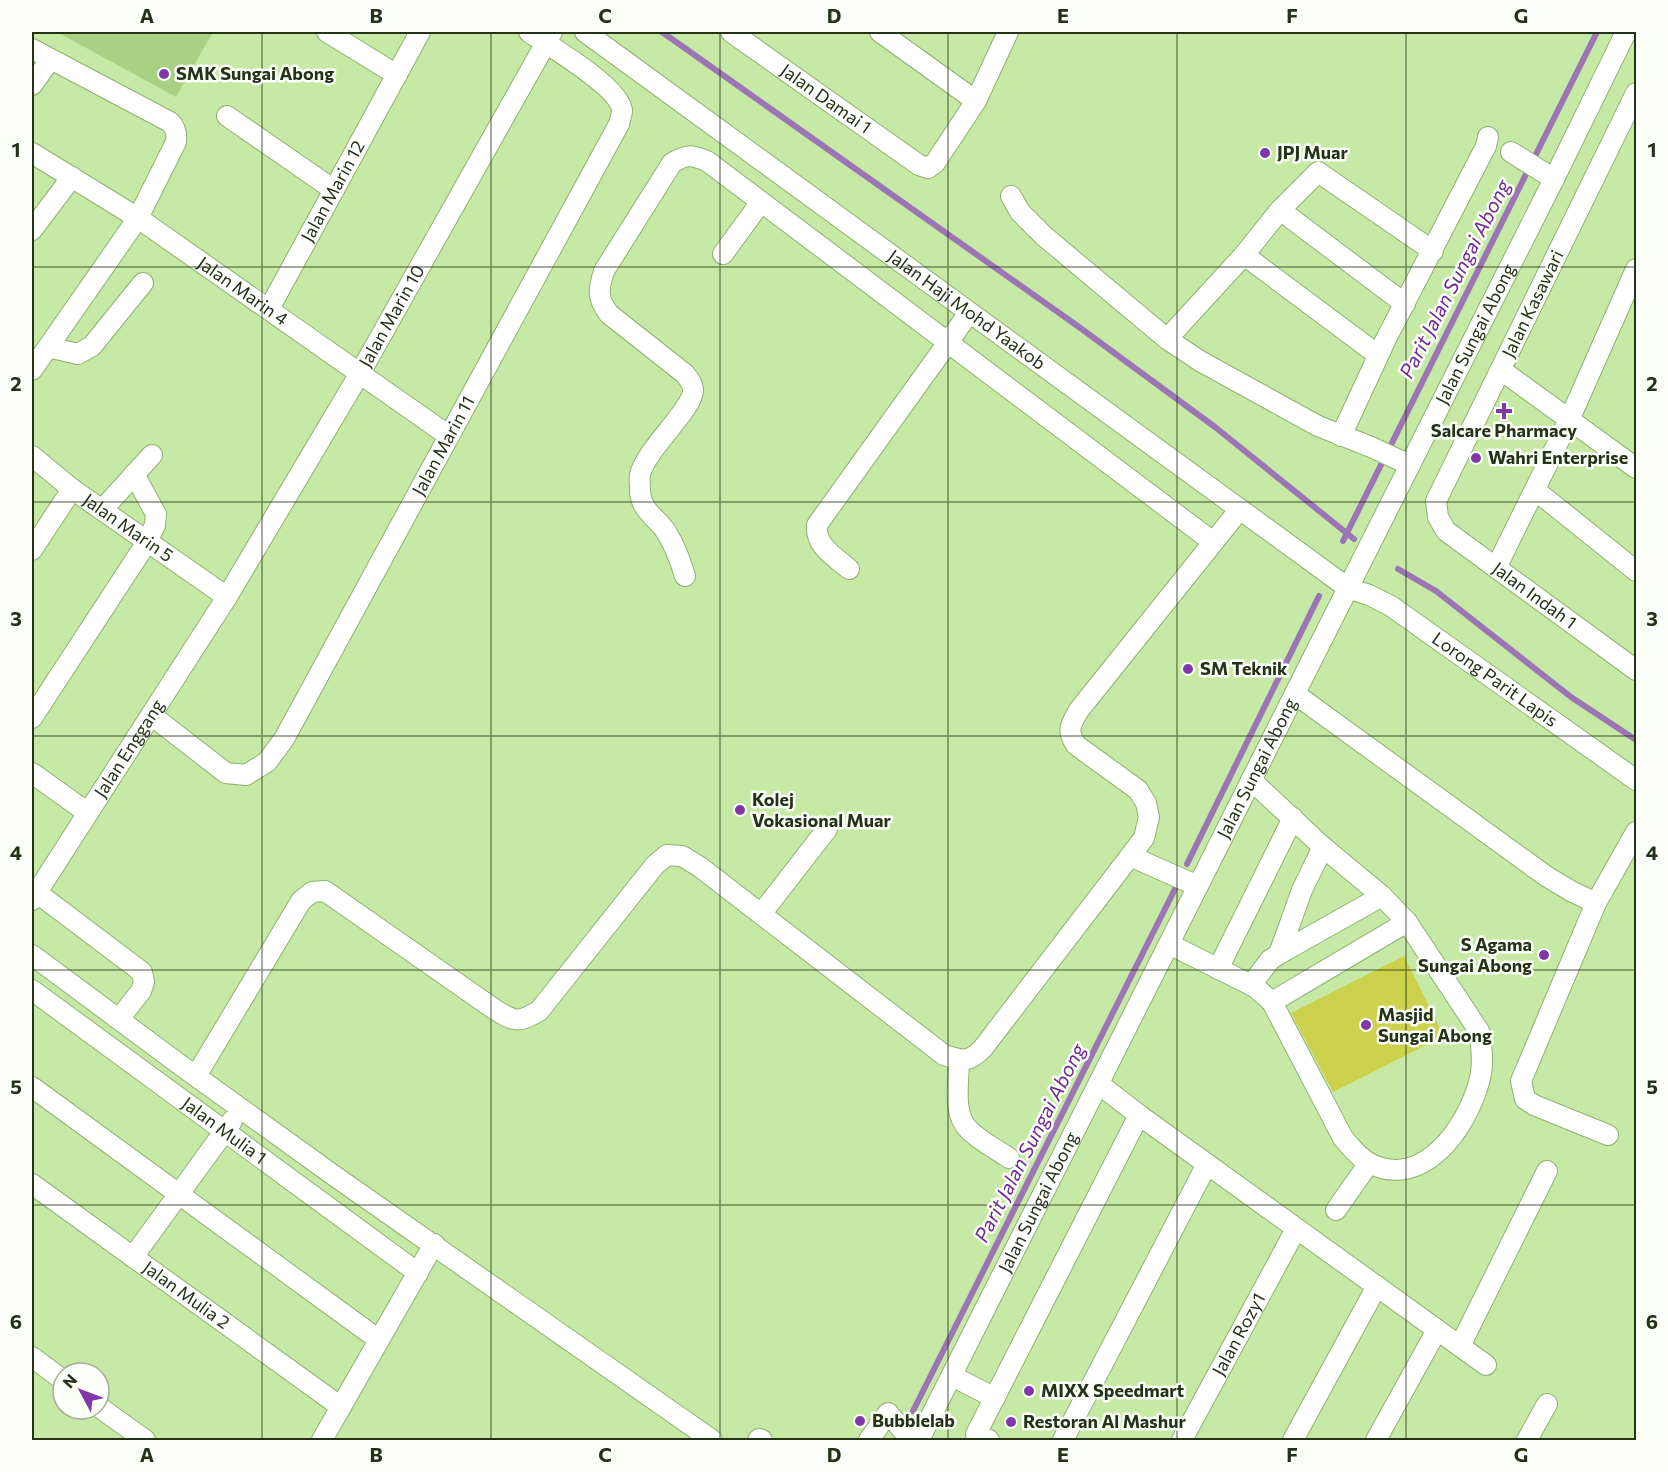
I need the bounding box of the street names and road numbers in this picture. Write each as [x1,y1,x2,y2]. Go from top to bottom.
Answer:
street label: Jalan Damai 1 [777,59,876,138]
street label: Jalan Marin 12 [296,136,369,245]
street label: Jalan Haji Mohd Yaakob [884,244,1050,374]
street label: Jalan Kasawari [1497,246,1568,361]
street label: Jalan Marin 4 [194,251,293,330]
street label: Jalan Marin 10 [354,261,429,371]
street label: Jalan Sungai Abong [1431,261,1521,409]
street label: Jalan Marin 11 [407,392,479,499]
street label: Jalan Marin 5 [79,488,178,566]
street label: Jalan Indah 1 [1488,557,1581,633]
street label: Lorong Parit Lapis [1428,627,1562,731]
street label: Jalan Sungai Abong [1212,694,1301,842]
street label: Jalan Enggang [89,695,168,801]
street label: Jalan Mulia 1 [178,1092,271,1168]
street label: Jalan Sungai Abong [994,1129,1084,1277]
street label: Jalan Mulia 2 [139,1256,234,1333]
street label: Jalan Rozy1 [1207,1289,1269,1379]

